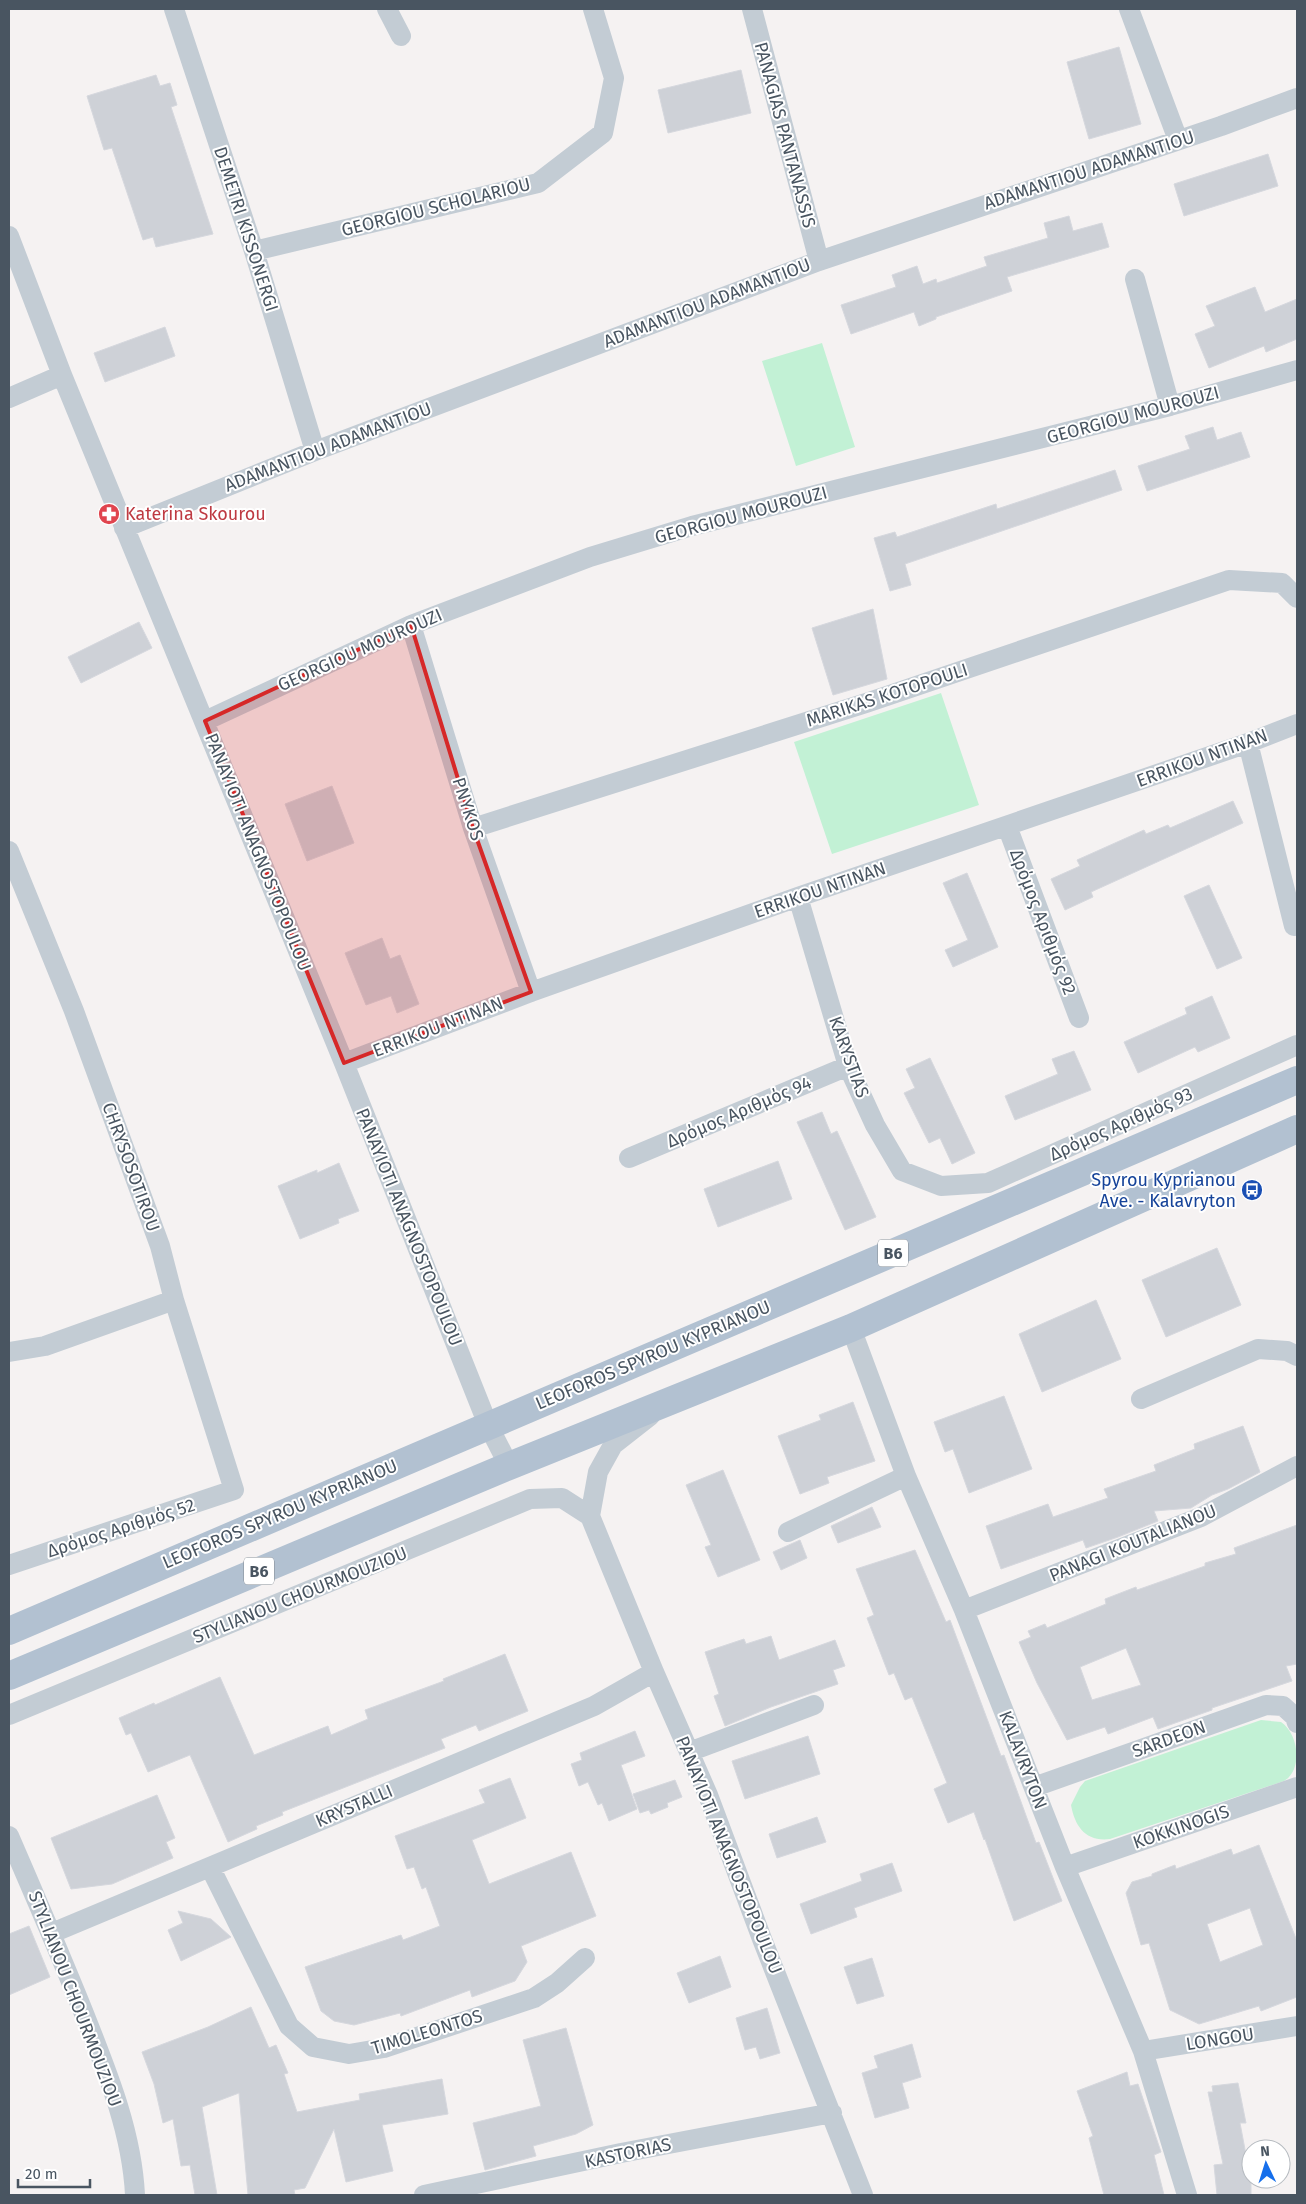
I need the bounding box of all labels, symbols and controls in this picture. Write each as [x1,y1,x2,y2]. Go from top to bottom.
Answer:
street label: PANAGIAS PANTANASSIS [750,40,820,231]
street label: ADAMANTIOU ADAMANTIOU [981,126,1197,214]
street label: DEMETRI KISSONERGI [209,144,283,314]
street label: GEORGIOU SCHOLARIOU [339,173,533,241]
street label: ADAMANTIOU ADAMANTIOU [600,253,814,353]
street label: GEORGIOU MOUROUZI [1044,381,1222,449]
street label: ADAMANTIOU ADAMANTIOU [221,397,435,497]
street label: GEORGIOU MOUROUZI [652,481,830,549]
pharmacy icon: Katerina Skourou [97,502,121,526]
place label: Katerina Skourou [125,503,266,525]
street label: GEORGIOU MOUROUZI [274,604,446,696]
street label: MARIKAS KOTOPOULI [804,659,970,731]
street label: ERRIKOU NTINAN [1133,724,1271,792]
street label: PANAYIOTI ANAGNOSTOPOULOU [200,730,316,974]
street label: PNYKOS [447,775,489,844]
street label: Δρόμος Αριθμός 92 [1005,846,1081,998]
street label: ERRIKOU NTINAN [751,857,889,923]
street label: ERRIKOU NTINAN [370,992,506,1062]
street label: KARYSTIAS [824,1013,874,1101]
street label: Δρόμος Αριθμός 94 [663,1071,815,1152]
street label: Δρόμος Αριθμός 93 [1046,1083,1196,1165]
street label: CHRYSOSOTIROU [97,1099,165,1235]
street label: PANAYIOTI ANAGNOSTOPOULOU [351,1105,467,1349]
place label: Spyrou Kyprianou Ave. - Kalavryton [1091,1169,1236,1212]
bus stop icon: Spyrou Kyprianou Ave. - Kalavryton [1240,1178,1264,1202]
road number: B6 [878,1240,908,1266]
street label: LEOFOROS SPYROU KYPRIANOU [532,1295,774,1415]
street label: LEOFOROS SPYROU KYPRIANOU [159,1454,401,1574]
street label: Δρόμος Αριθμός 52 [44,1494,198,1562]
street label: PANAGI KOUTALIANOU [1046,1499,1220,1587]
street label: STYLIANOU CHOURMOUZIOU [190,1542,410,1648]
road number: B6 [244,1558,274,1584]
street label: KALAVRYTON [994,1708,1052,1812]
street label: SARDEON [1129,1716,1209,1762]
street label: PANAYIOTI ANAGNOSTOPOULOU [671,1733,787,1977]
street label: KRYSTALLI [312,1780,396,1832]
street label: KOKKINOGIS [1130,1800,1232,1854]
street label: STYLIANOU CHOURMOUZIOU [24,1888,126,2110]
street label: TIMOLEONTOS [369,2005,485,2059]
street label: LONGOU [1184,2023,1256,2055]
street label: KASTORIAS [583,2133,673,2173]
north arrow [1241,2139,1291,2189]
text: N [1260,2143,1270,2160]
scale bar [18,2156,90,2188]
text: 20 m [25,2165,58,2183]

